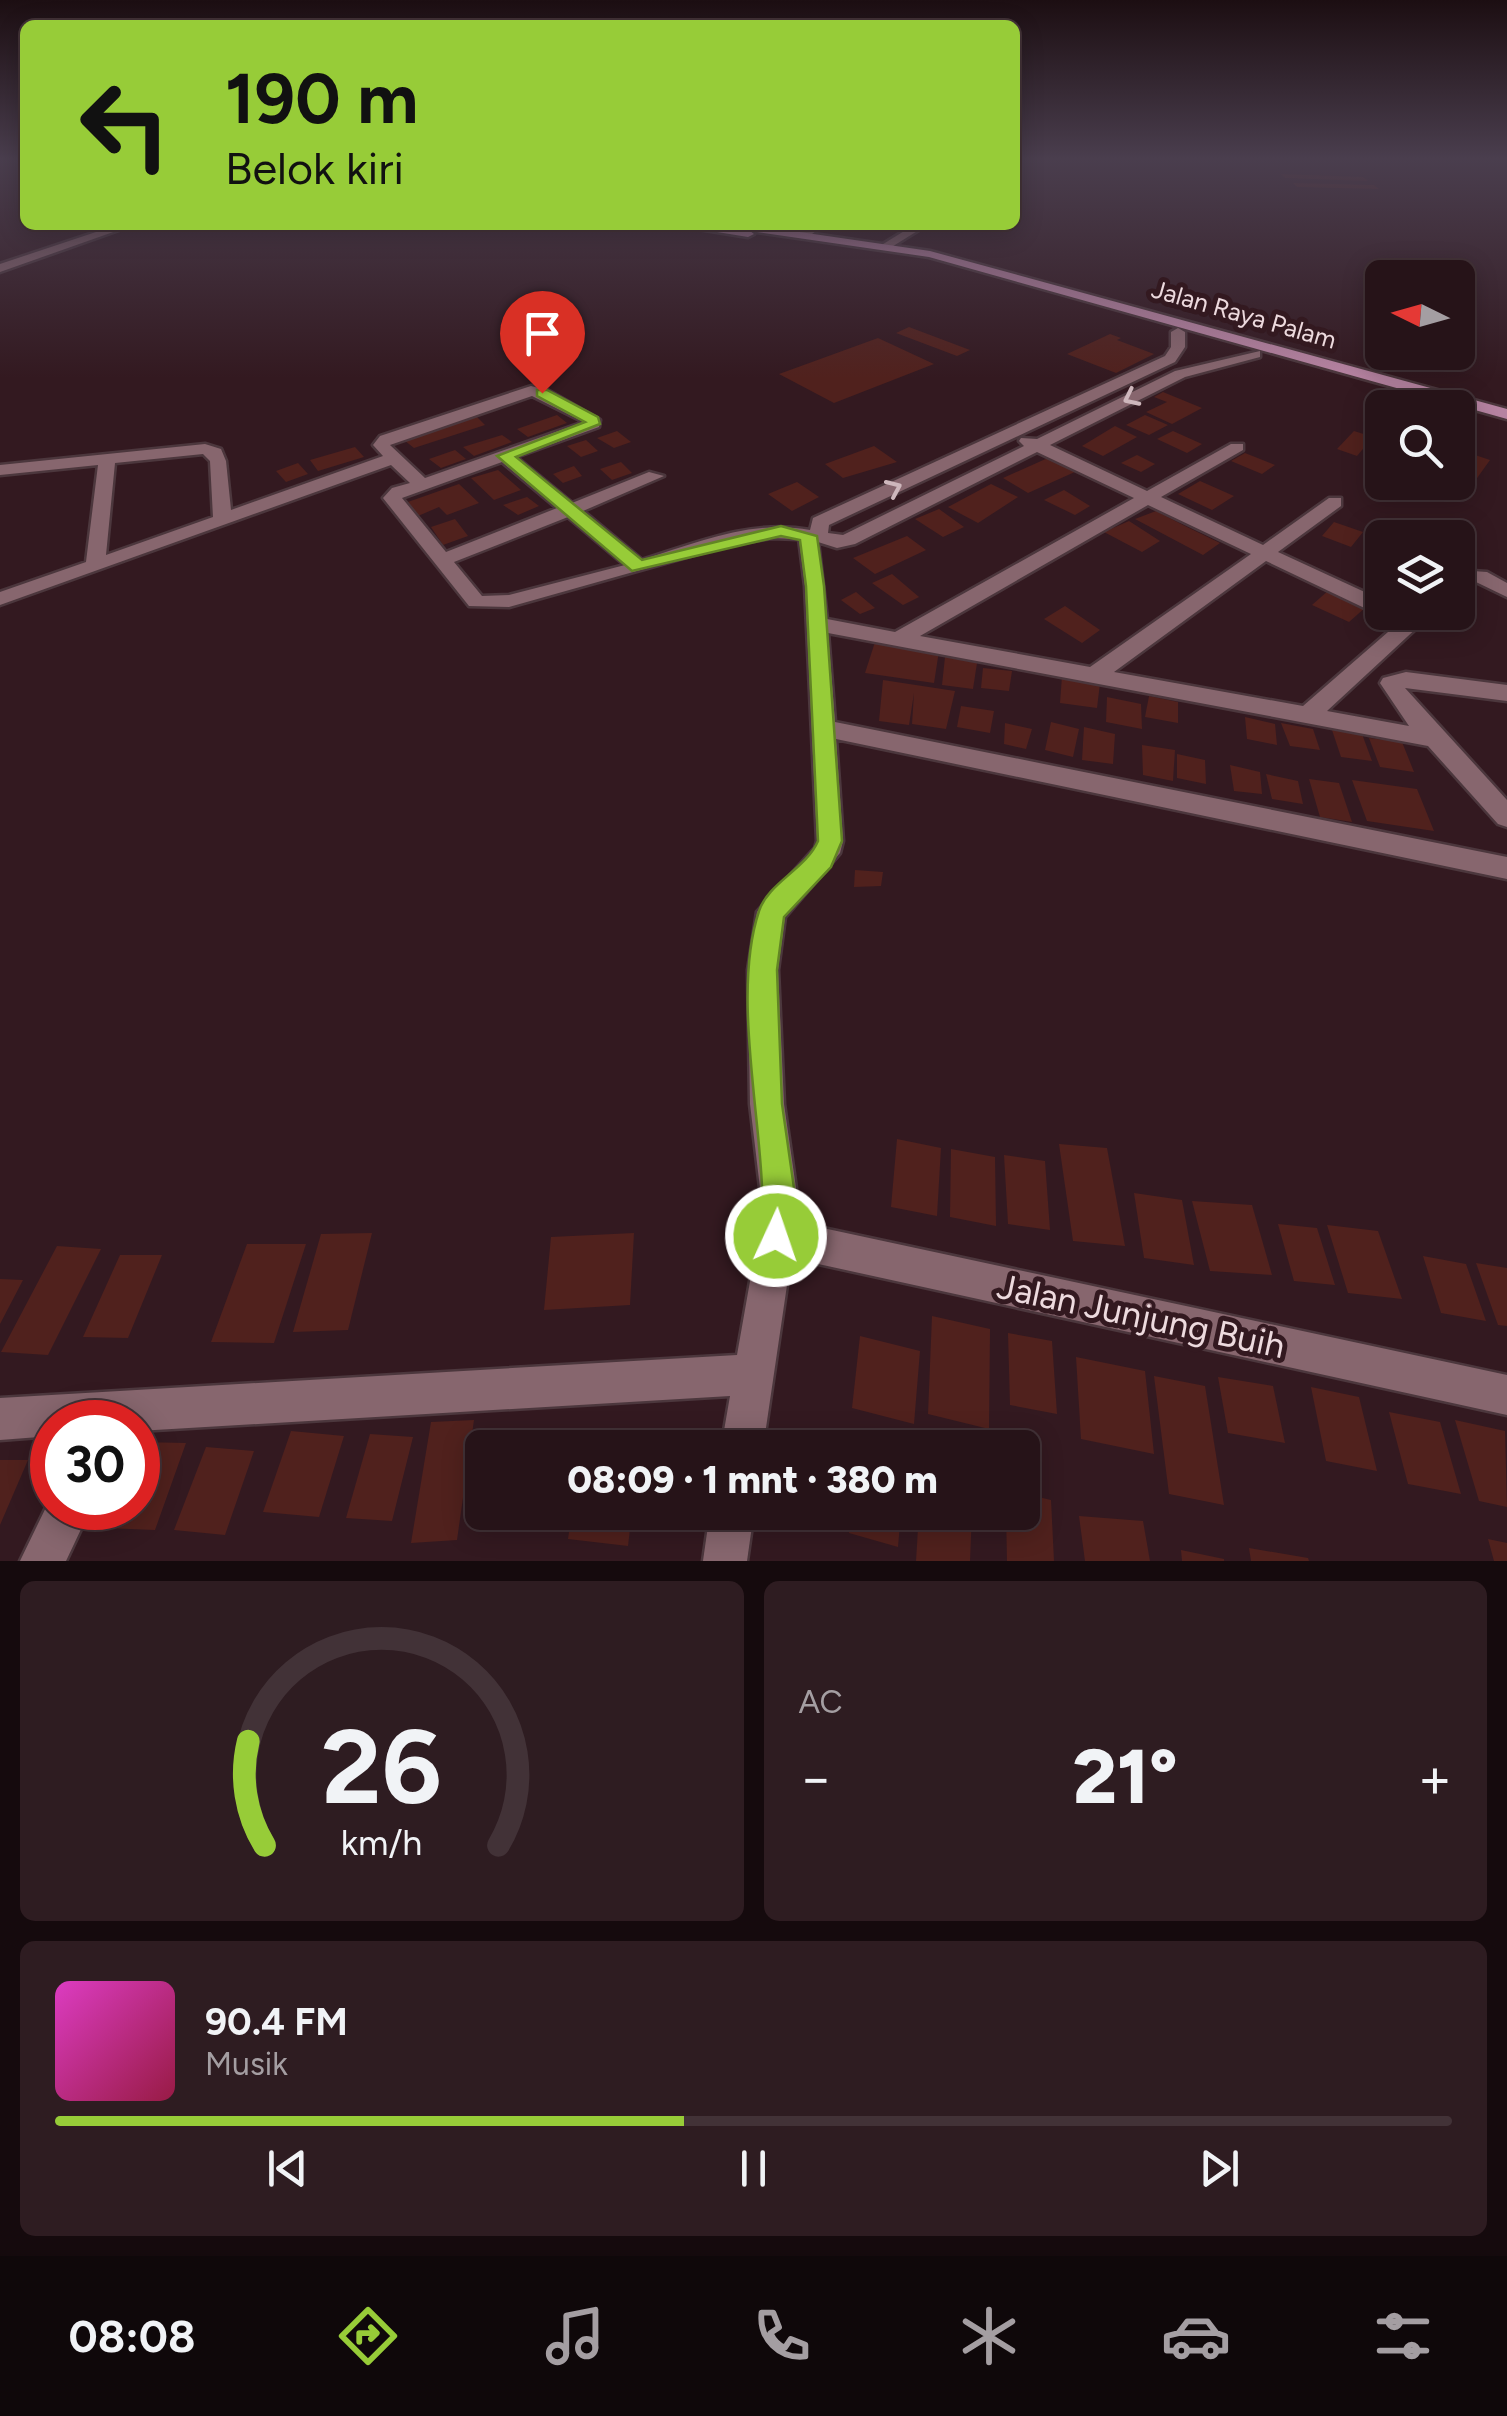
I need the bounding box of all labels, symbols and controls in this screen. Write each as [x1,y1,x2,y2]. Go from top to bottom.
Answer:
text: 190 m [225,56,418,141]
icon: left [60,60,190,190]
text: Belok kiri [225,141,404,195]
north arrow [1365,260,1475,370]
map controls [1365,260,1475,630]
street label: Jalan Raya Palam [1148,273,1340,355]
pin [500,291,585,394]
icon: arrive [515,306,570,361]
one-way arrow [1124,386,1142,406]
button: search [1365,390,1475,500]
one-way arrow [884,480,902,500]
button: layers [1365,520,1475,630]
position arrow [724,1184,828,1288]
street label: Jalan Junjung Buih [993,1265,1289,1367]
speed limit sign: 30 [30,1400,160,1530]
text: 08:09 · 1 mnt · 380 m [567,1457,938,1503]
text: AC [799,1683,843,1721]
text: 26 [321,1704,442,1829]
text: 21° [1073,1732,1178,1822]
text: − [799,1745,833,1811]
text: + [1418,1745,1452,1811]
text: km/h [341,1821,423,1864]
text: 90.4 FM [205,1999,348,2045]
text: Musik [205,2045,288,2083]
icon: previous [260,2141,315,2196]
icon: pause [726,2141,781,2196]
icon: next [1192,2141,1247,2196]
icon: directions [333,2301,403,2371]
icon: music [540,2301,610,2371]
icon: phone [747,2301,817,2371]
icon: climate [954,2301,1024,2371]
icon: car [1161,2301,1231,2371]
icon: filters [1368,2301,1438,2371]
text: 08:08 [69,2309,196,2363]

